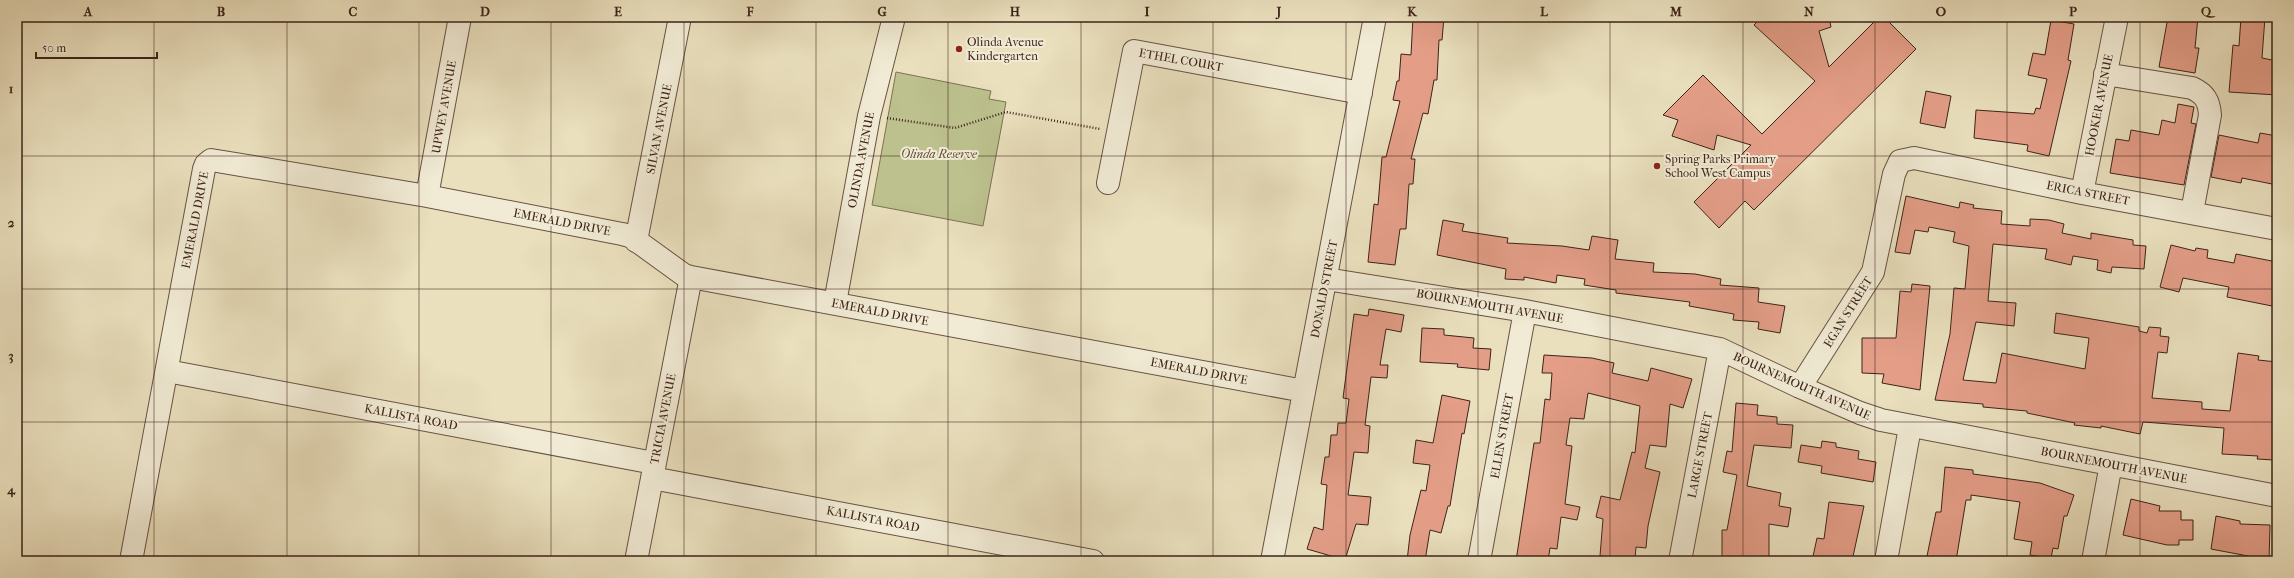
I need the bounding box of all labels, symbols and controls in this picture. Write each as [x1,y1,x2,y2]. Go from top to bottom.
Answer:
text: A [83,4,93,19]
text: B [217,4,226,19]
text: C [349,4,358,19]
text: D [480,4,490,19]
text: E [614,4,622,19]
text: F [746,4,754,19]
text: G [877,4,887,19]
text: H [1010,4,1021,19]
text: I [1144,4,1150,19]
text: J [1275,4,1282,20]
text: K [1407,4,1418,19]
text: L [1540,4,1549,19]
text: M [1669,4,1682,19]
text: N [1804,4,1814,19]
text: O [1936,4,1946,19]
text: P [2069,4,2077,19]
text: Q [2201,4,2216,19]
scale bar [36,34,157,60]
place label: Olinda Avenue Kindergarten [967,35,1044,63]
text: 50 m [42,41,66,55]
marker: Olinda Avenue Kindergarten [954,44,964,54]
street label: ETHEL COURT [1138,46,1225,74]
street label: HOOKER AVENUE [2082,53,2116,157]
street label: UPWEY AVENUE [429,59,459,155]
text: 1 [9,81,14,96]
street label: SILVAN AVENUE [643,83,675,175]
street label: OLINDA AVENUE [845,111,877,209]
park label: Olinda Reserve [901,147,978,161]
place label: Spring Parks Primary School West Campus [1665,152,1777,180]
marker: Spring Parks Primary School West Campus [1652,161,1662,171]
street label: EMERALD DRIVE [179,170,211,270]
street label: ERICA STREET [2045,178,2132,208]
street label: EMERALD DRIVE [512,206,612,238]
text: 2 [8,215,15,230]
street label: DONALD STREET [1308,238,1341,339]
street label: EGAN STREET [1821,273,1876,350]
street label: BOURNEMOUTH AVENUE [1415,286,1565,326]
street label: EMERALD DRIVE [830,296,930,328]
text: 3 [8,348,14,364]
street label: BOURNEMOUTH AVENUE [1731,349,1873,423]
street label: EMERALD DRIVE [1149,355,1249,387]
street label: TRICIA AVENUE [647,372,679,466]
street label: ELLEN STREET [1488,391,1517,480]
street label: KALLISTA ROAD [363,401,459,433]
street label: LARGE STREET [1685,410,1715,499]
street label: BOURNEMOUTH AVENUE [2039,444,2189,486]
text: 4 [6,482,16,498]
street label: KALLISTA ROAD [825,503,921,535]

